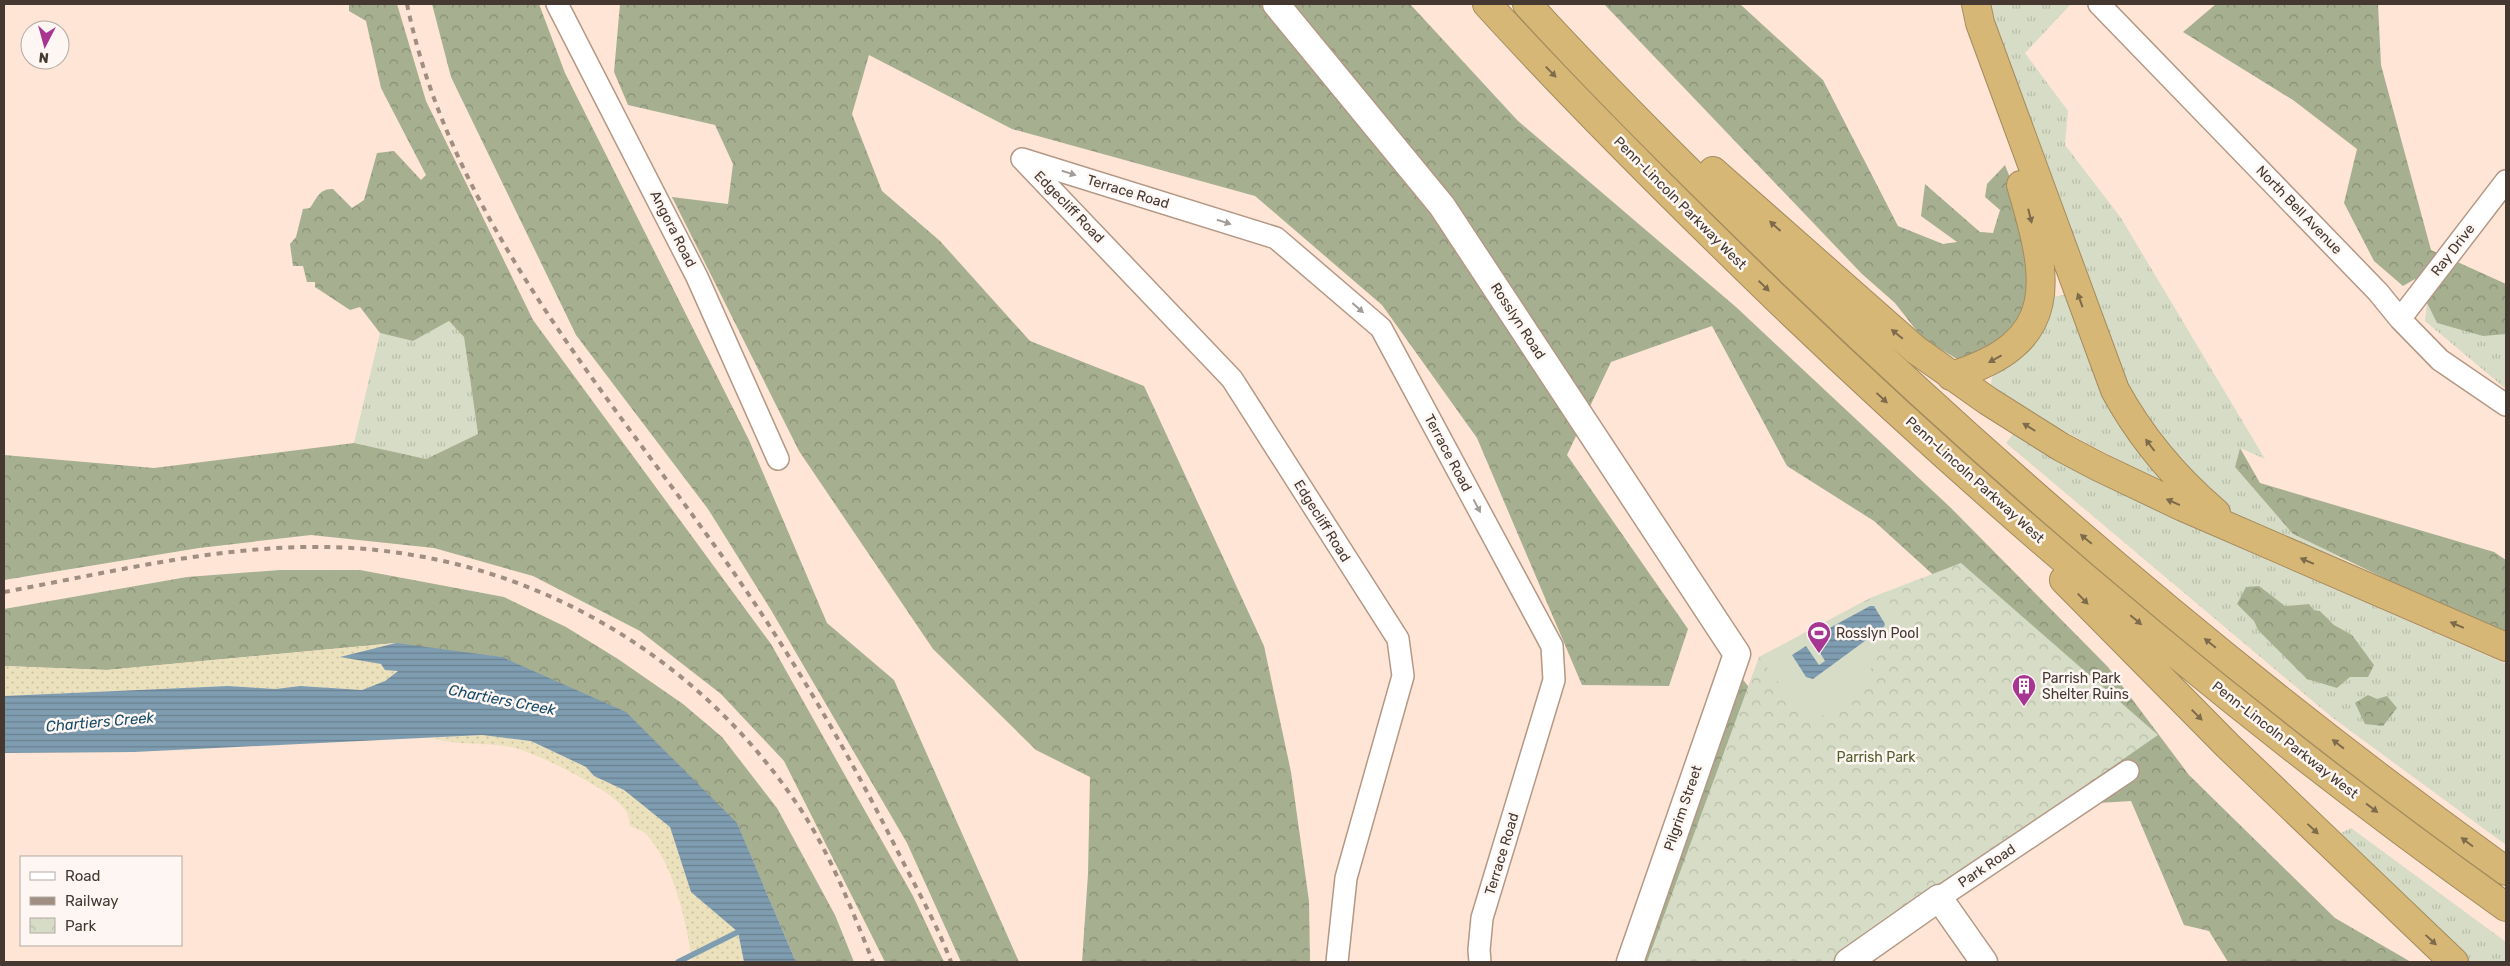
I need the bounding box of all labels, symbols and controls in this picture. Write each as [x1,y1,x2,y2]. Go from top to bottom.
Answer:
north arrow [20,20,70,70]
text: N [38,48,50,66]
one-way arrow [1545,65,1557,77]
street label: Penn-Lincoln Parkway West [1610,133,1750,273]
street label: North Bell Avenue [2252,162,2346,258]
street label: Edgecliff Road [1030,167,1108,247]
one-way arrow [1062,170,1077,178]
street label: Terrace Road [1085,171,1171,213]
street label: Angora Road [646,188,700,270]
one-way arrow [2026,208,2034,223]
one-way arrow [1217,218,1232,226]
one-way arrow [1769,220,1781,232]
street label: Ray Drive [2427,221,2479,279]
street label: Rosslyn Road [1487,280,1549,362]
one-way arrow [1758,280,1770,292]
one-way arrow [2076,292,2083,307]
one-way arrow [1351,303,1364,314]
one-way arrow [1890,328,1903,339]
one-way arrow [1987,355,2002,363]
one-way arrow [1876,392,1888,404]
street label: Terrace Road [1421,411,1475,495]
street label: Penn-Lincoln Parkway West [1902,413,2048,547]
one-way arrow [2023,423,2036,432]
one-way arrow [2144,439,2155,452]
street label: Edgecliff Road [1290,477,1354,565]
one-way arrow [2166,498,2180,506]
one-way arrow [1473,499,1481,514]
one-way arrow [2079,533,2092,544]
one-way arrow [2300,556,2314,564]
one-way arrow [2077,593,2089,605]
one-way arrow [2129,614,2141,626]
sports icon: Rosslyn Pool [1806,620,1832,654]
one-way arrow [2449,621,2464,629]
place label: Rosslyn Pool [1836,625,1919,642]
one-way arrow [2204,637,2217,648]
place label: Parrish Park Shelter Ruins [2042,670,2129,703]
building icon: Parrish Park Shelter Ruins [2011,673,2037,707]
street label: Penn-Lincoln Parkway West [2209,678,2362,803]
water label: Chartiers Creek [447,681,557,719]
water label: Chartiers Creek [45,708,155,736]
one-way arrow [2191,709,2203,721]
one-way arrow [2332,738,2345,749]
park label: Parrish Park [1837,749,1916,766]
street label: Pilgrim Street [1660,763,1706,853]
one-way arrow [2365,803,2379,813]
street label: Terrace Road [1481,811,1523,897]
one-way arrow [2307,823,2319,835]
one-way arrow [2460,837,2474,847]
street label: Park Road [1955,841,2019,891]
legend [20,856,182,946]
text: Road [65,867,101,885]
text: Railway [65,892,119,910]
text: Park [65,917,96,935]
one-way arrow [2425,934,2437,946]

